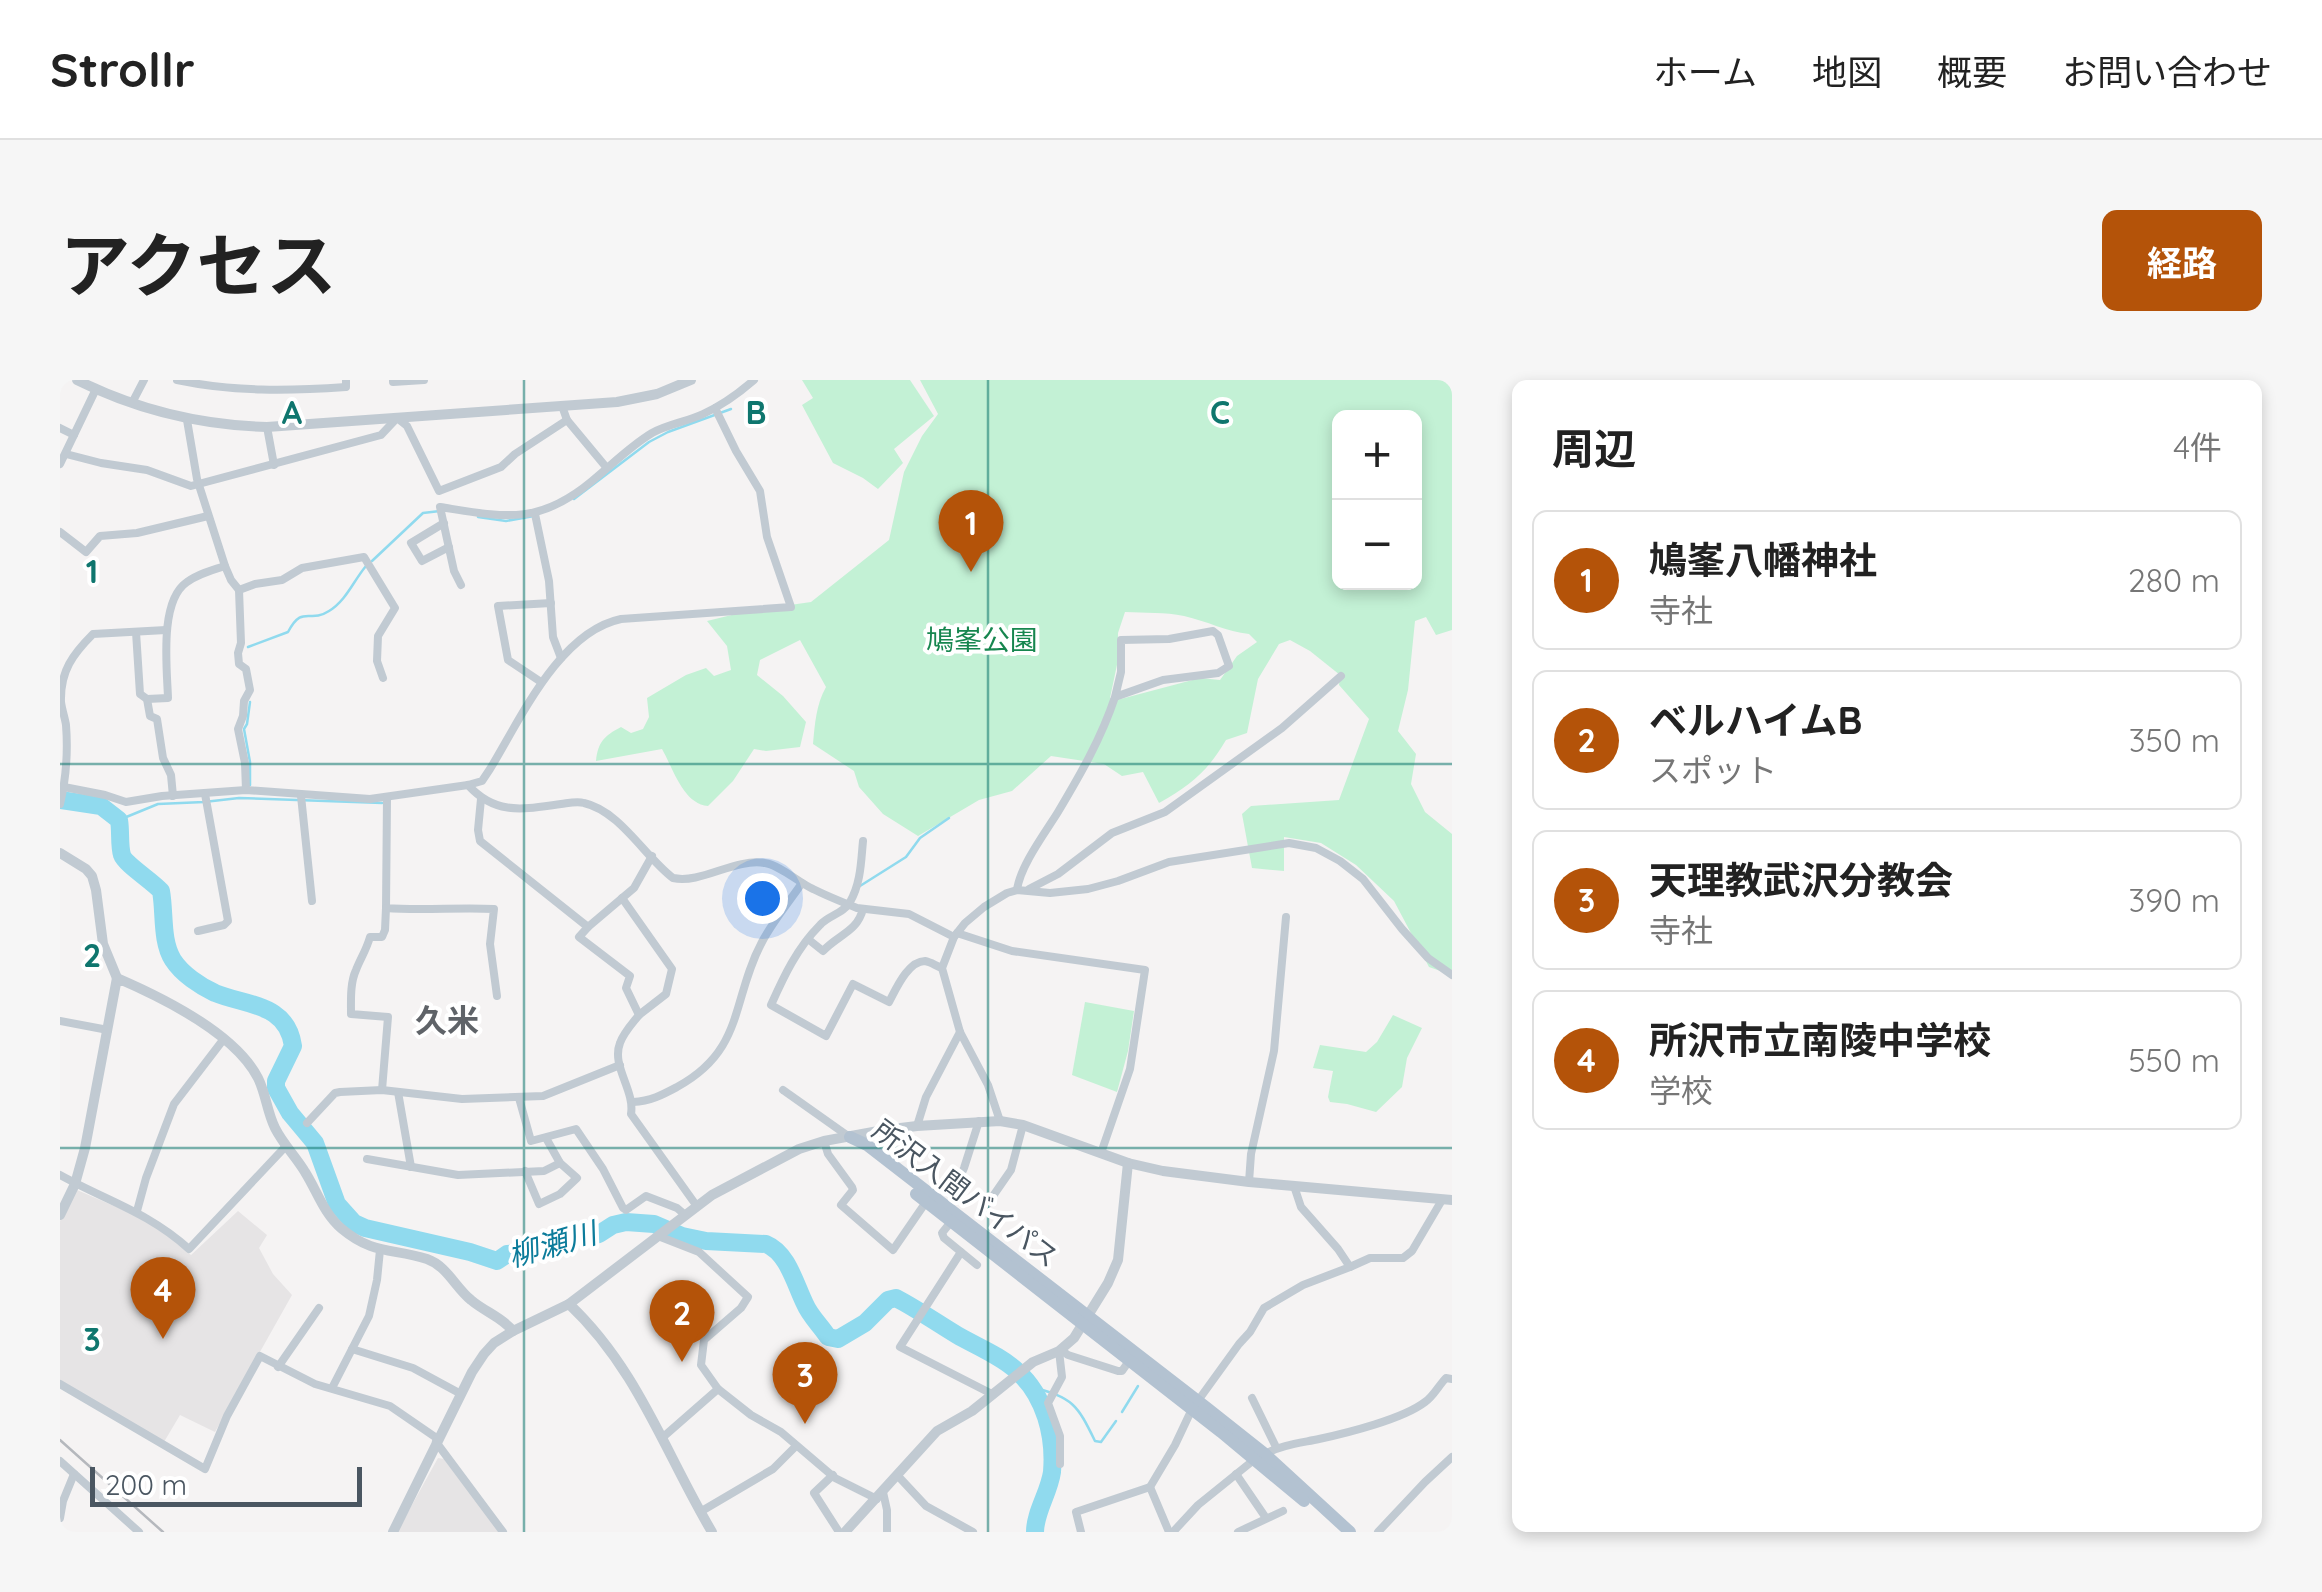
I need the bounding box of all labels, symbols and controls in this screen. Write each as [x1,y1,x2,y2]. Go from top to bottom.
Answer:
text: Strollr [50,39,195,99]
text: ホーム [1653,50,1757,94]
text: 地図 [1812,50,1882,94]
text: 概要 [1937,50,2007,94]
text: お問い合わせ [2062,50,2272,94]
button: 経路 [2102,210,2262,311]
text: アクセス [60,221,337,309]
text: A [282,392,303,432]
text: B [746,392,766,432]
text: C [1210,392,1230,432]
map controls [1332,410,1422,590]
button: + [1332,410,1422,500]
text: 周辺 [1552,422,1636,475]
text: 4件 [2173,427,2222,467]
pin: 1 [938,490,1004,572]
button: − [1332,500,1422,590]
text: 鳩峯八幡神社 [1649,536,1877,584]
text: 1 [86,551,98,591]
text: 1 [1580,560,1593,600]
text: 280 m [2128,560,2220,600]
text: 寺社 [1649,590,1713,630]
park label: 鳩峯公園 [926,622,1038,657]
text: ベルハイムB [1649,696,1862,744]
text: 2 [1577,720,1596,760]
text: 350 m [2129,720,2220,760]
text: スポット [1649,750,1777,790]
text: 天理教武沢分教会 [1649,856,1953,904]
your location [737,873,788,924]
text: 3 [1578,880,1595,920]
text: 390 m [2128,880,2220,920]
text: 寺社 [1649,910,1713,950]
text: 2 [83,935,101,975]
district label: 久米 [415,1000,479,1040]
text: 所沢市立南陵中学校 [1649,1016,1991,1064]
text: 4 [1577,1040,1596,1080]
text: 550 m [2128,1040,2220,1080]
text: 学校 [1649,1070,1713,1110]
street label: 所沢入間バイパス [866,1112,1066,1274]
water label: 柳瀬川 [504,1213,603,1275]
pin: 4 [130,1256,196,1339]
pin: 2 [650,1280,714,1362]
text: 3 [83,1319,101,1359]
pin: 3 [772,1342,838,1424]
scale bar [90,1462,362,1506]
text: 200 m [105,1467,187,1502]

